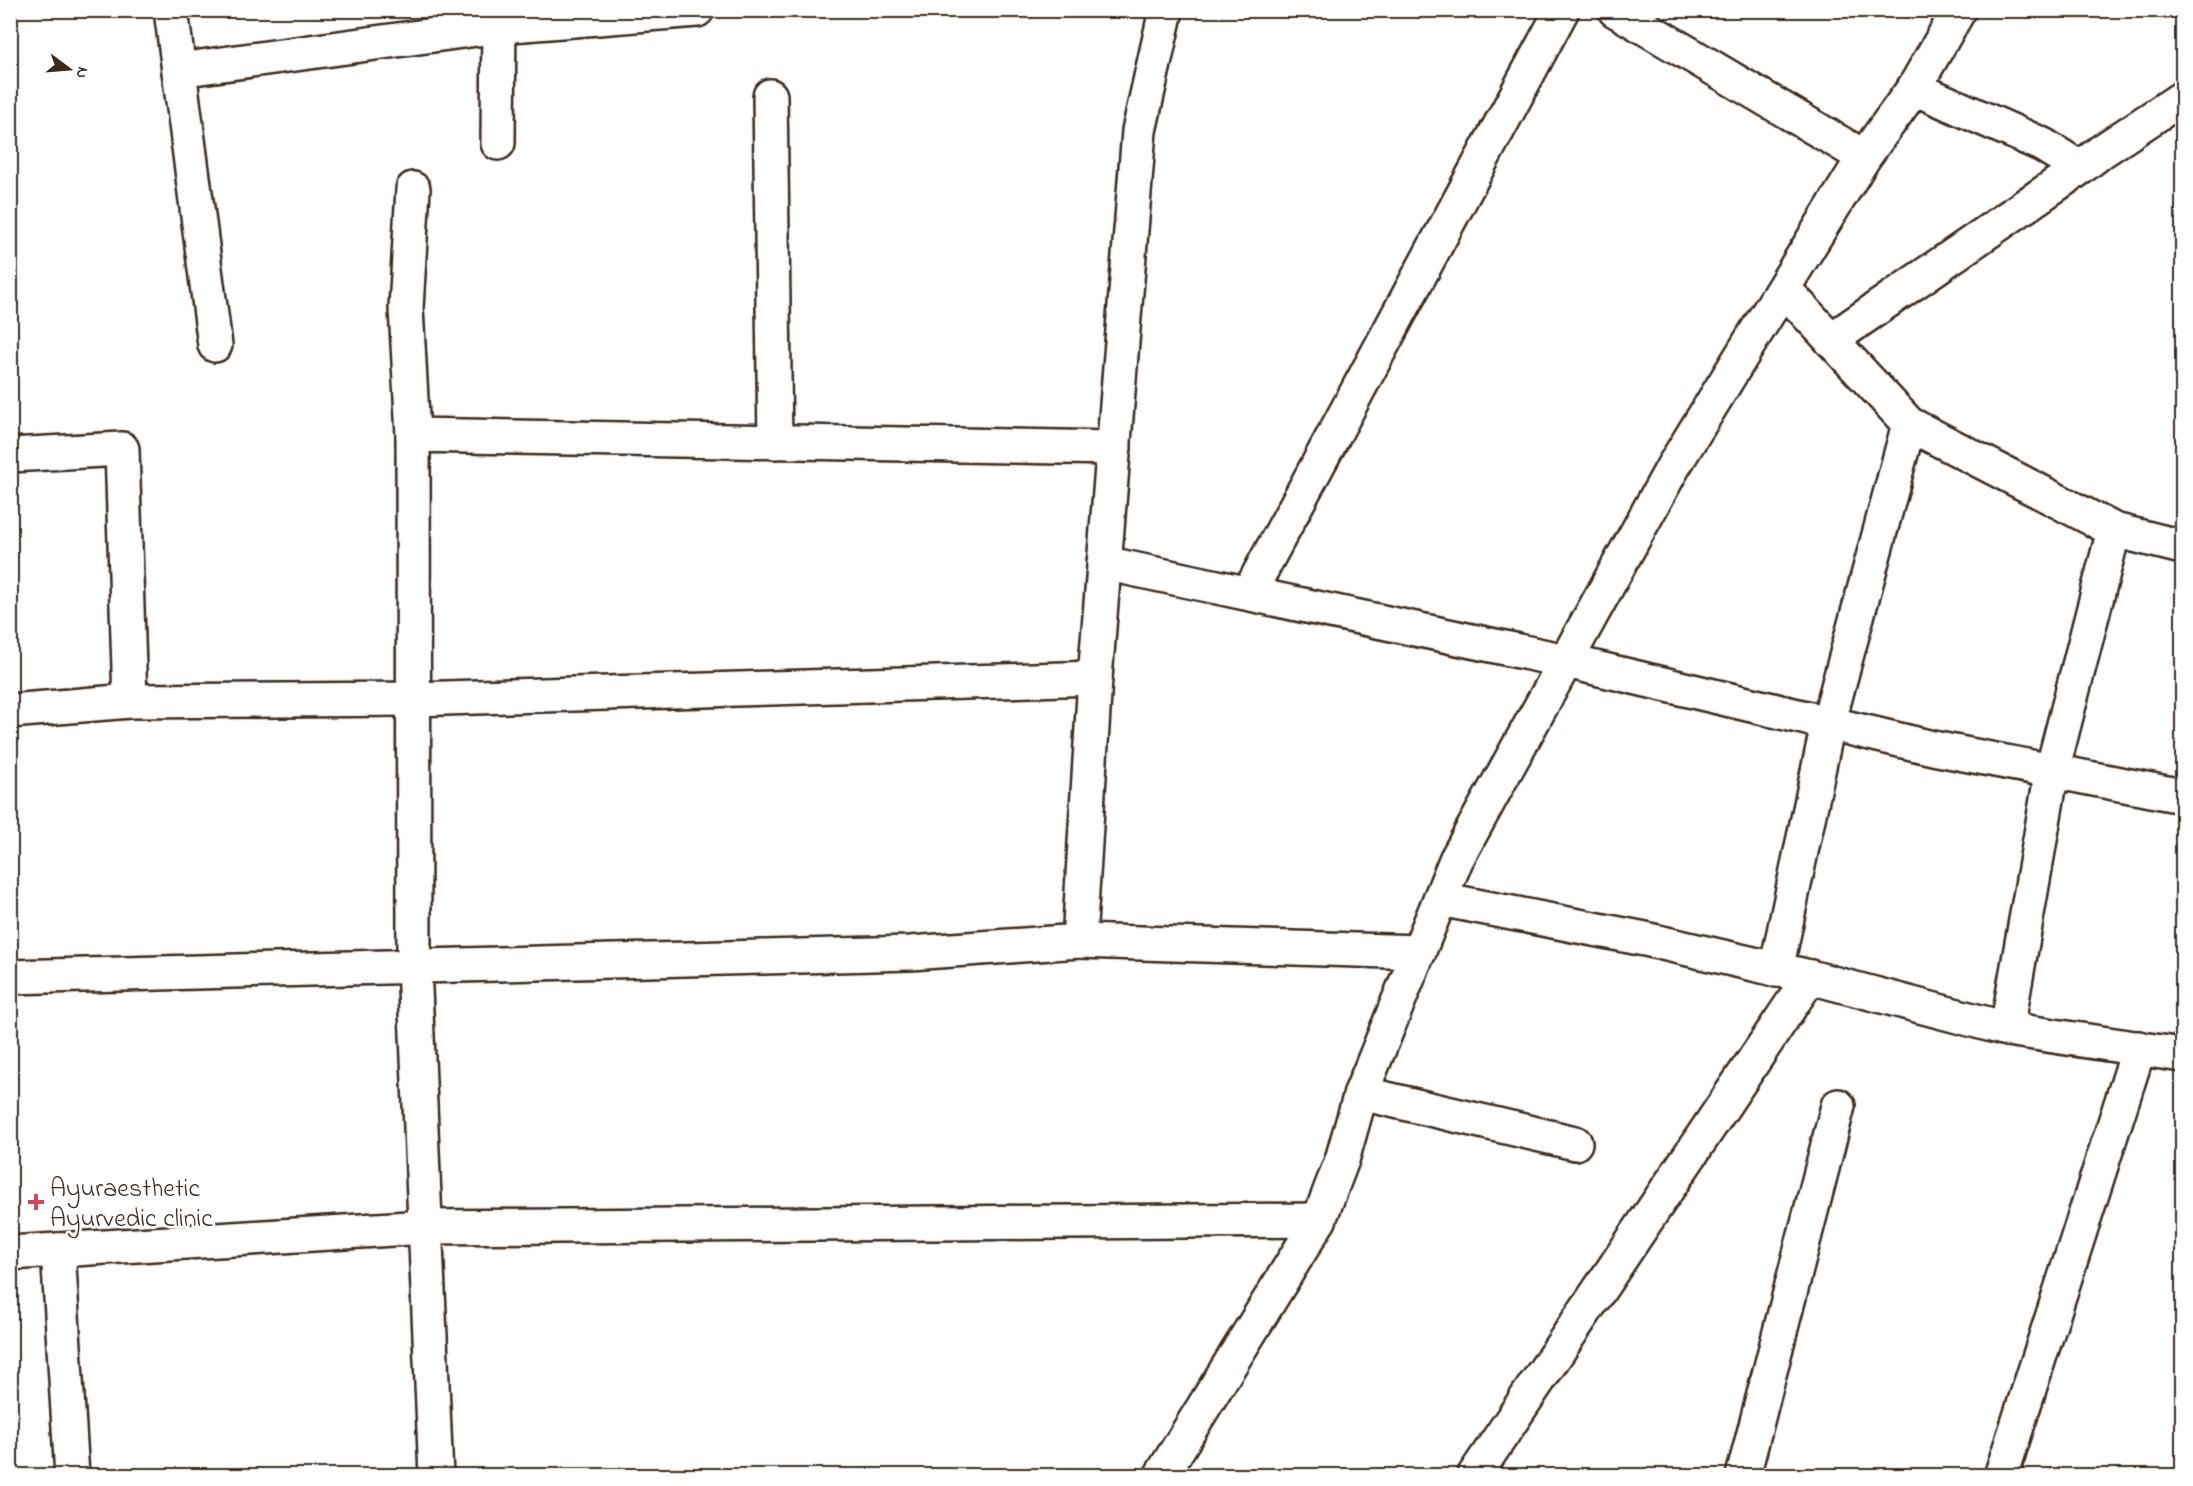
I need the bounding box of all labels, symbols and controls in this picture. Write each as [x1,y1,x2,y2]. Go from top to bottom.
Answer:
north arrow [39,39,99,99]
text: N [68,64,95,81]
place label: Ayuraesthetic Ayurvedic clinic [50,1171,213,1239]
marker: Ayuraesthetic Ayurvedic clinic [27,1193,45,1211]

